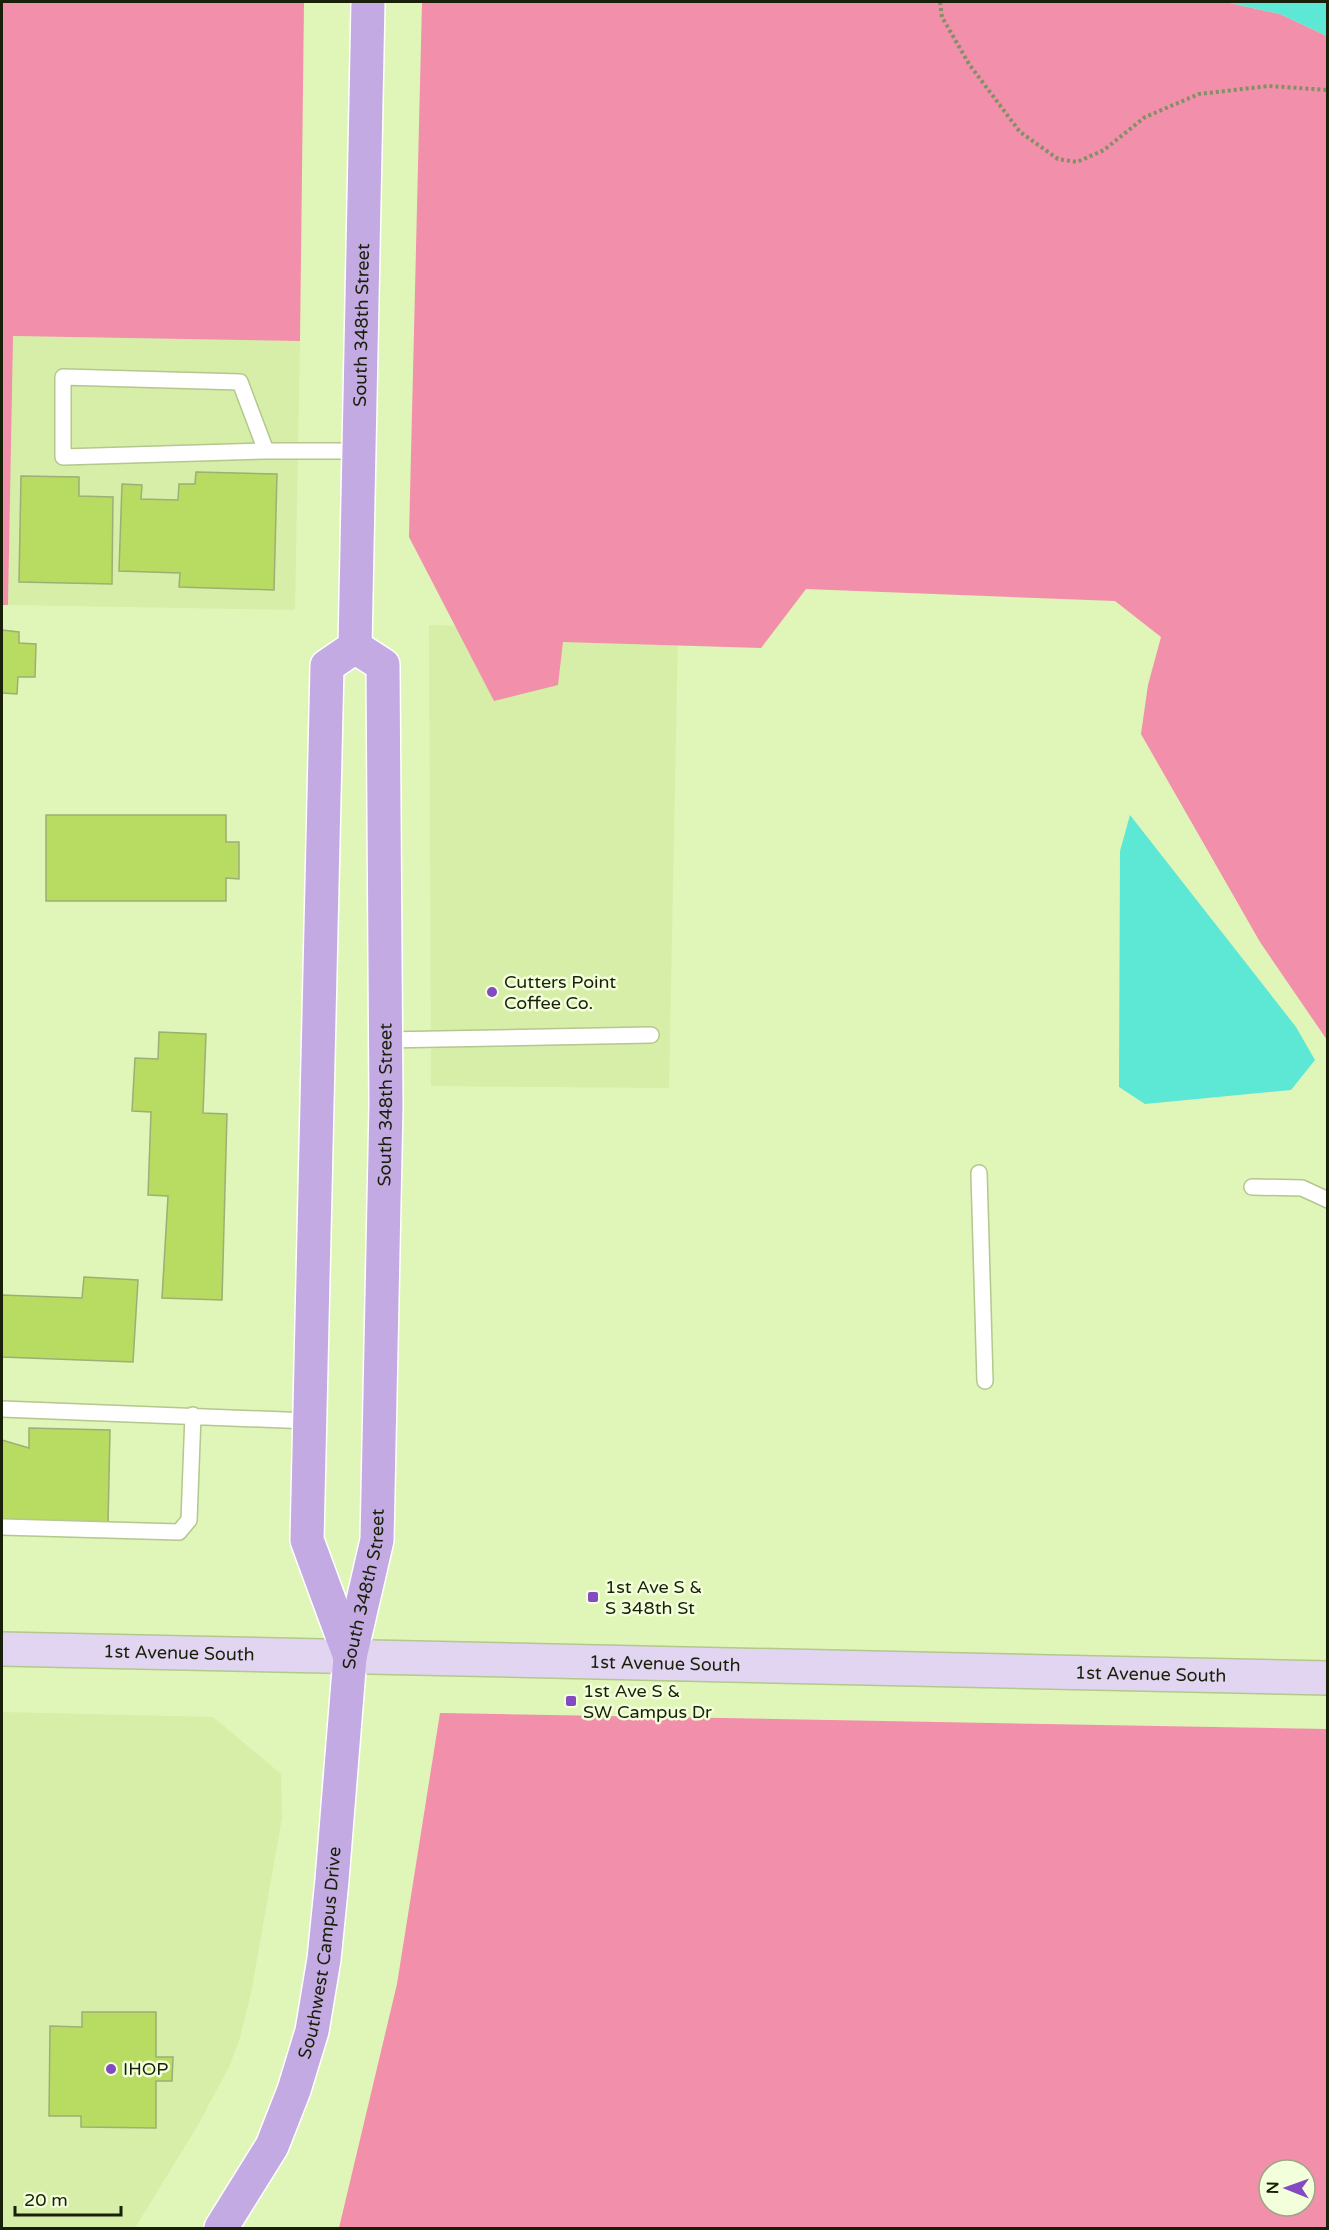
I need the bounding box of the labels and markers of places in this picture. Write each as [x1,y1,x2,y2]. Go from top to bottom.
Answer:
place label: Cutters Point Coffee Co. [504,971,616,1014]
marker: Cutters Point Coffee Co. [485,985,499,999]
place label: 1st Ave S & S 348th St [605,1576,702,1619]
marker: 1st Ave S & S 348th St [586,1590,600,1604]
place label: 1st Ave S & SW Campus Dr [583,1680,712,1723]
marker: 1st Ave S & SW Campus Dr [564,1694,578,1708]
place label: IHOP [123,2058,168,2080]
marker: IHOP [104,2062,118,2076]

